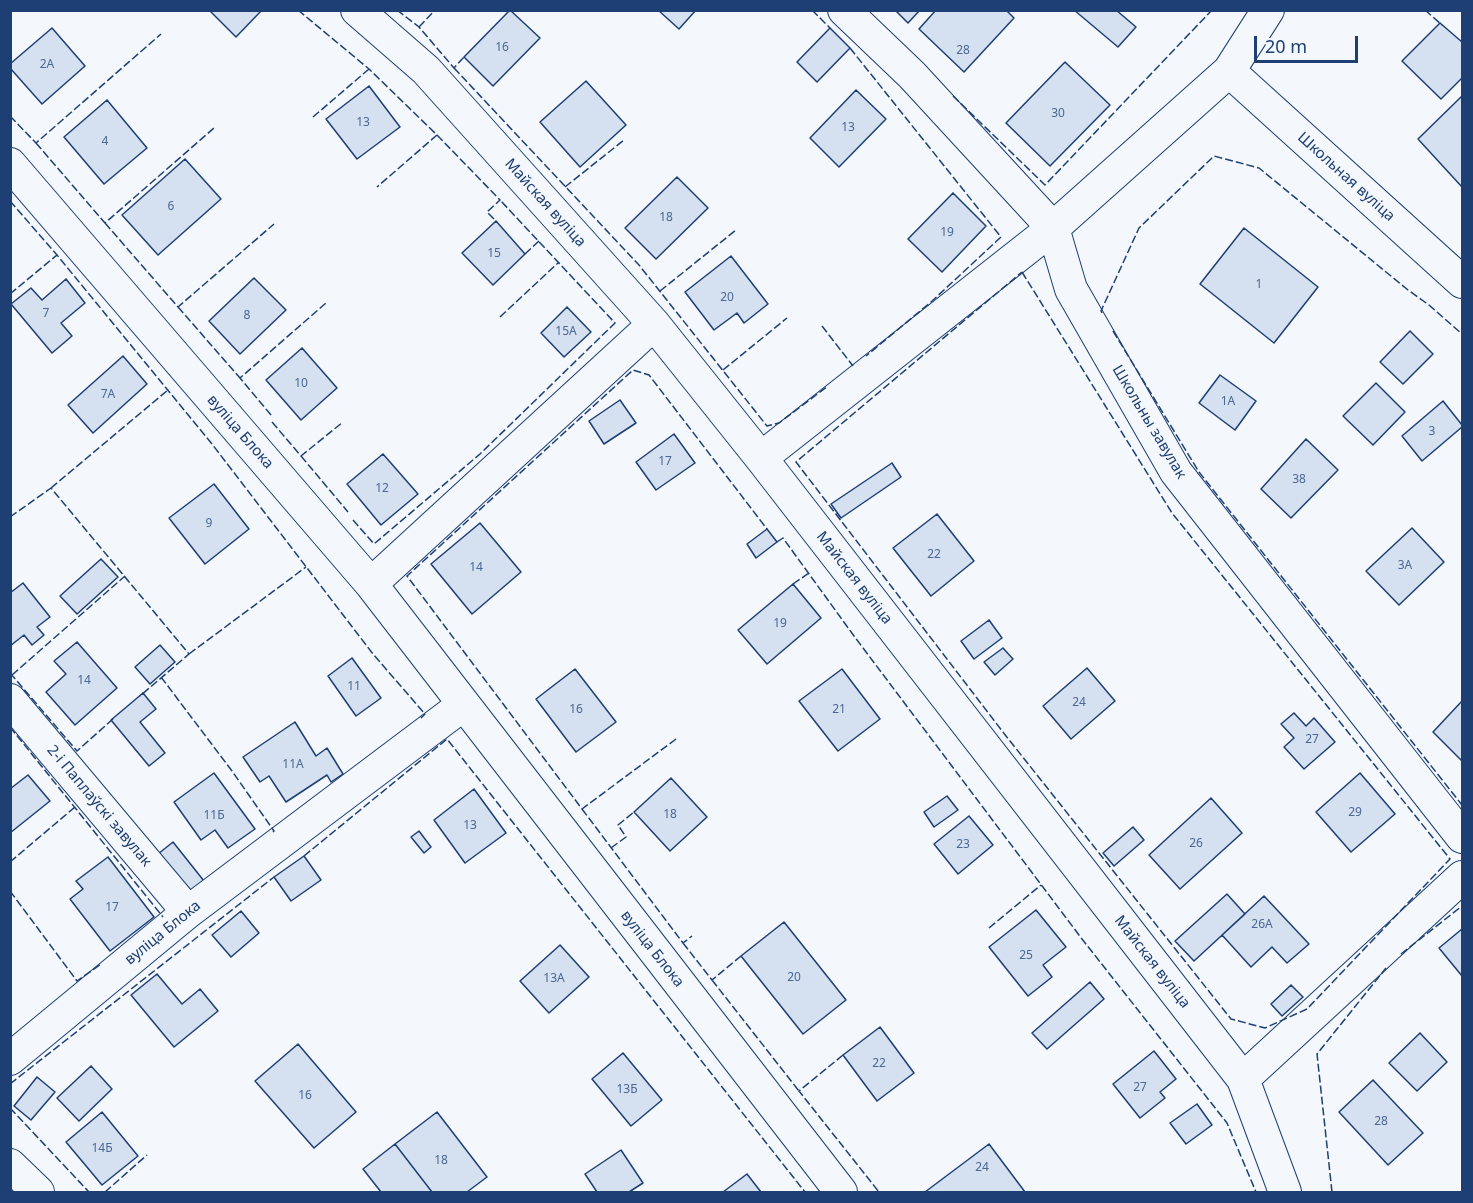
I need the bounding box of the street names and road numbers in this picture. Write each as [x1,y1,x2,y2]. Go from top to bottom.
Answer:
street label: Школьная вуліца [1294,129,1398,225]
street label: Майская вуліца [501,155,589,251]
street label: Школьны завулак [1108,362,1190,482]
street label: вуліца Блока [203,391,277,473]
street label: Майская вуліца [812,528,896,628]
street label: 2-і Паплаўскі завулак [43,742,155,870]
street label: вуліца Блока [122,897,204,969]
street label: вуліца Блока [617,907,687,991]
street label: Майская вуліца [1110,912,1194,1012]

